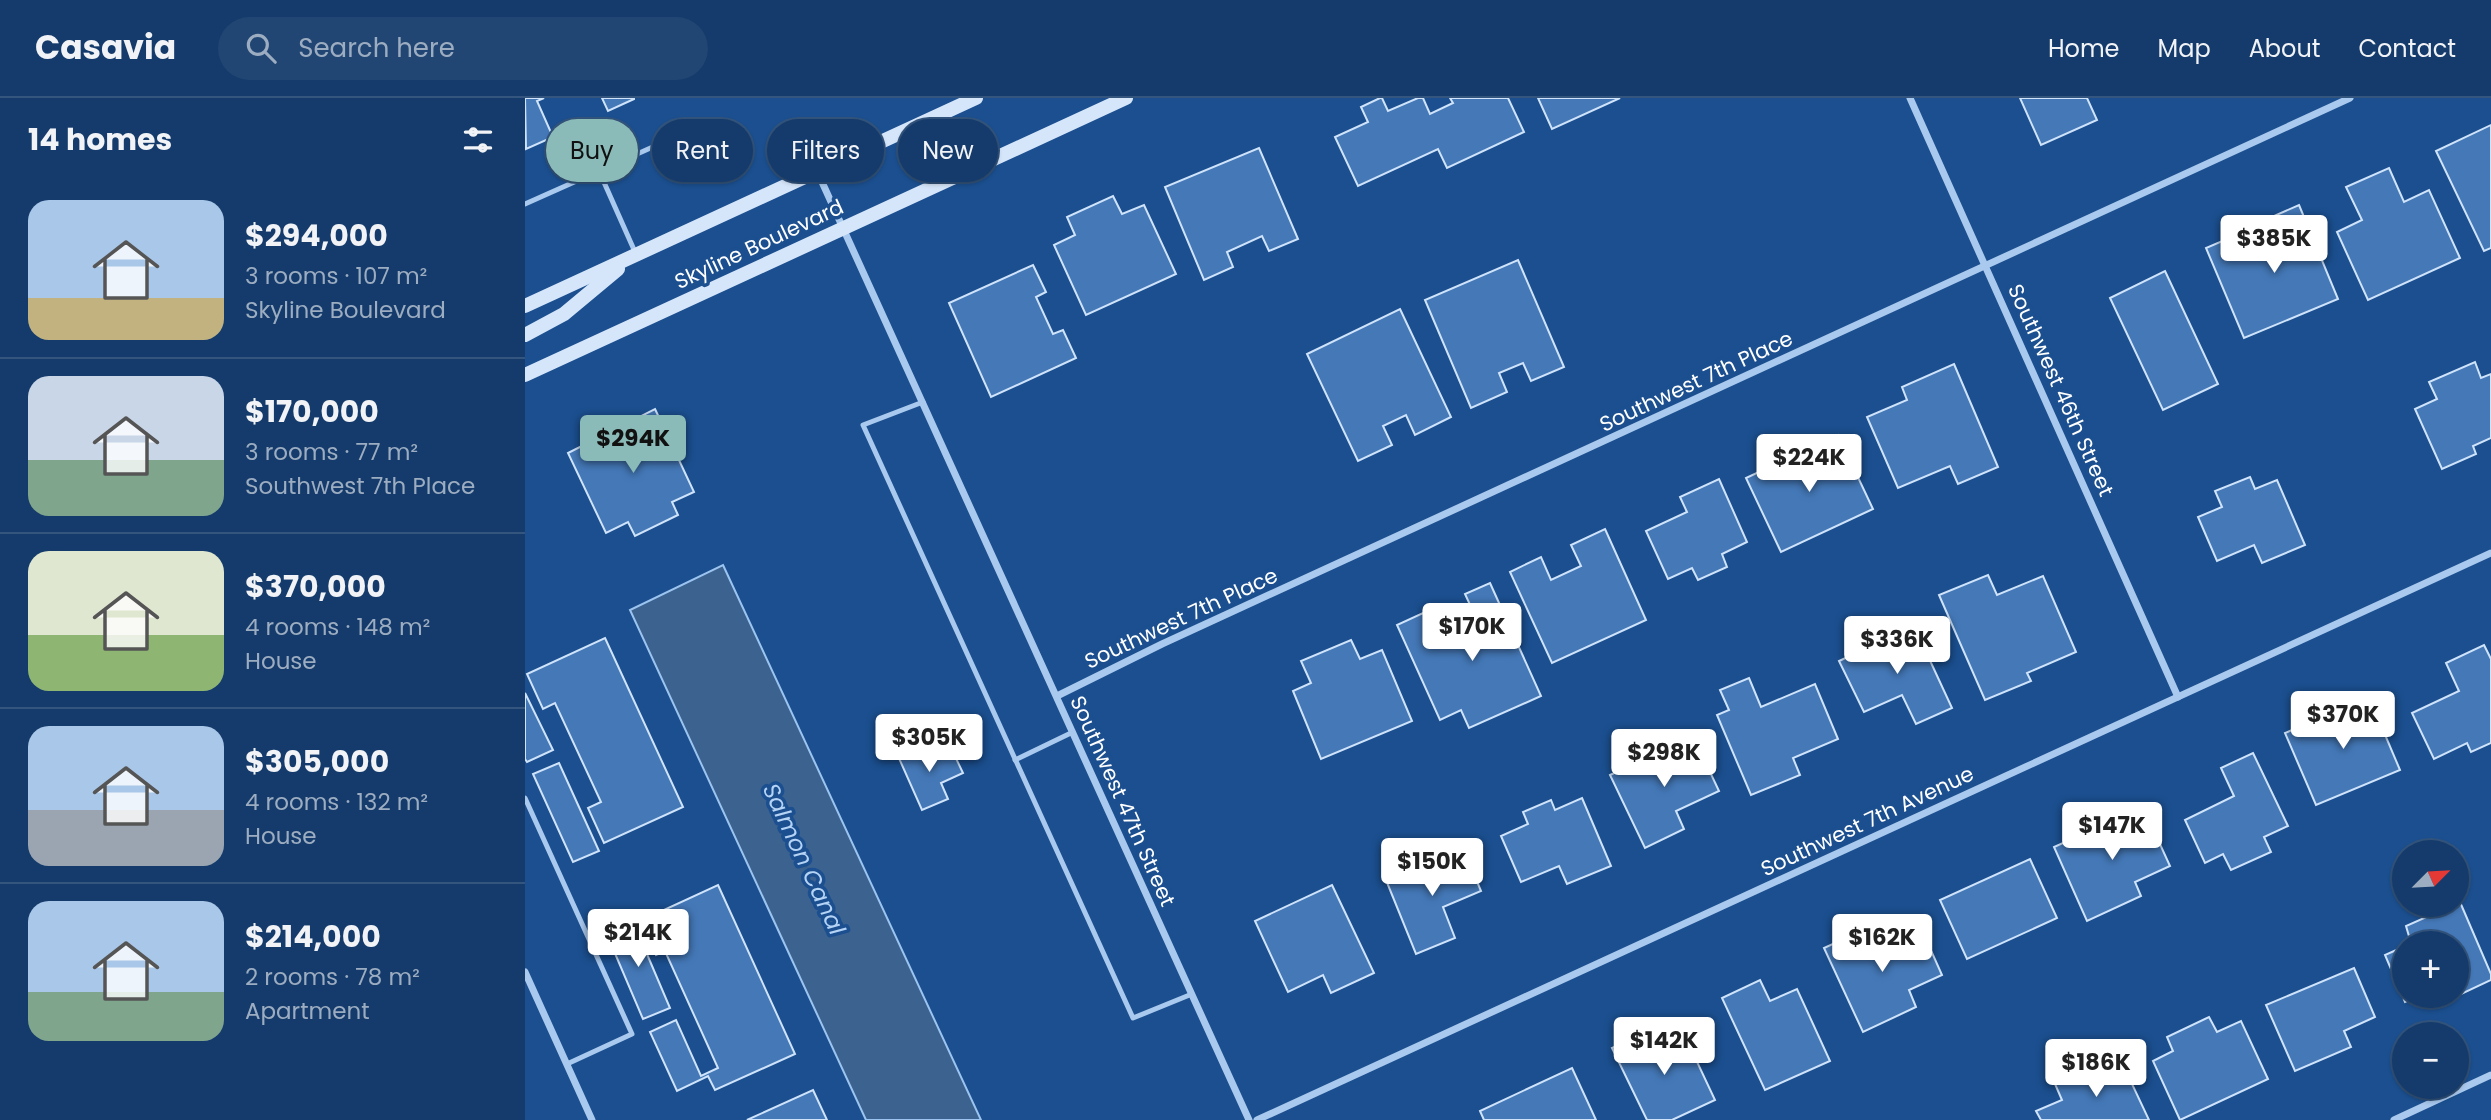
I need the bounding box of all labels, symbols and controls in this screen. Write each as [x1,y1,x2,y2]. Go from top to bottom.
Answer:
search box [218,17,708,80]
text: Casavia [35,24,176,71]
icon: search [242,29,280,67]
text: Search here [298,30,455,66]
text: Home [2048,32,2120,65]
text: Map [2158,32,2211,65]
text: About [2249,32,2320,65]
text: Contact [2358,32,2456,65]
text: 14 homes [28,118,172,161]
chip: Buy [546,119,638,182]
chip: Rent [652,119,753,182]
chip: Filters [767,119,884,182]
chip: New [898,119,998,182]
icon: filters [459,121,497,159]
street label: Skyline Boulevard [670,192,848,296]
text: $294,000 [245,214,388,257]
pin: $385K [2225,216,2323,275]
text: $385K [2237,222,2311,254]
icon: home [84,228,168,312]
text: 3 rooms · 107 m² [245,260,427,292]
street label: Southwest 46th Street [2001,279,2121,501]
text: Skyline Boulevard [245,294,446,326]
street label: Southwest 7th Place [1595,323,1797,439]
text: $170,000 [245,390,379,433]
icon: home [84,404,168,488]
pin: $294K [584,416,682,475]
text: $294K [596,422,670,454]
pin: $224K [1760,434,1858,494]
text: 3 rooms · 77 m² [245,436,418,468]
text: $224K [1772,441,1846,473]
text: Southwest 7th Place [245,470,475,502]
street label: Southwest 7th Place [1080,560,1282,676]
text: $370,000 [245,565,386,608]
icon: home [84,579,168,663]
pin: $170K [1423,603,1521,663]
text: $170K [1438,610,1506,642]
text: 4 rooms · 148 m² [245,611,430,643]
pin: $336K [1848,616,1946,676]
text: $336K [1860,623,1934,655]
text: House [245,645,317,677]
street label: Southwest 47th Street [1063,691,1183,911]
pin: $370K [2294,692,2392,751]
text: $370K [2307,698,2379,730]
pin: $305K [880,714,978,774]
text: $305K [891,721,967,753]
pin: $298K [1615,730,1713,789]
text: $298K [1627,736,1701,768]
text: $305,000 [245,740,389,783]
icon: home [84,754,168,838]
street label: Southwest 7th Avenue [1756,759,1978,883]
water label: Salmon Canal [755,778,853,940]
text: 4 rooms · 132 m² [245,786,428,818]
pin: $147K [2063,802,2161,862]
text: $147K [2078,809,2146,841]
text: House [245,820,317,852]
pin: $150K [1383,838,1481,898]
north arrow [2392,840,2469,917]
map controls [2392,840,2469,1099]
text: $150K [1397,845,1467,877]
pin: $214K [589,910,687,969]
pin: $162K [1833,914,1931,974]
text: $214,000 [245,915,381,958]
text: $214K [604,916,672,948]
text: $162K [1848,921,1916,953]
icon: home [84,929,168,1013]
button: + [2392,931,2469,1008]
text: 2 rooms · 78 m² [245,961,420,993]
text: Apartment [245,995,370,1027]
pin: $142K [1615,1018,1713,1077]
button: − [2392,1022,2469,1099]
text: $142K [1630,1024,1698,1056]
pin: $186K [2047,1040,2145,1099]
text: $186K [2061,1046,2131,1078]

